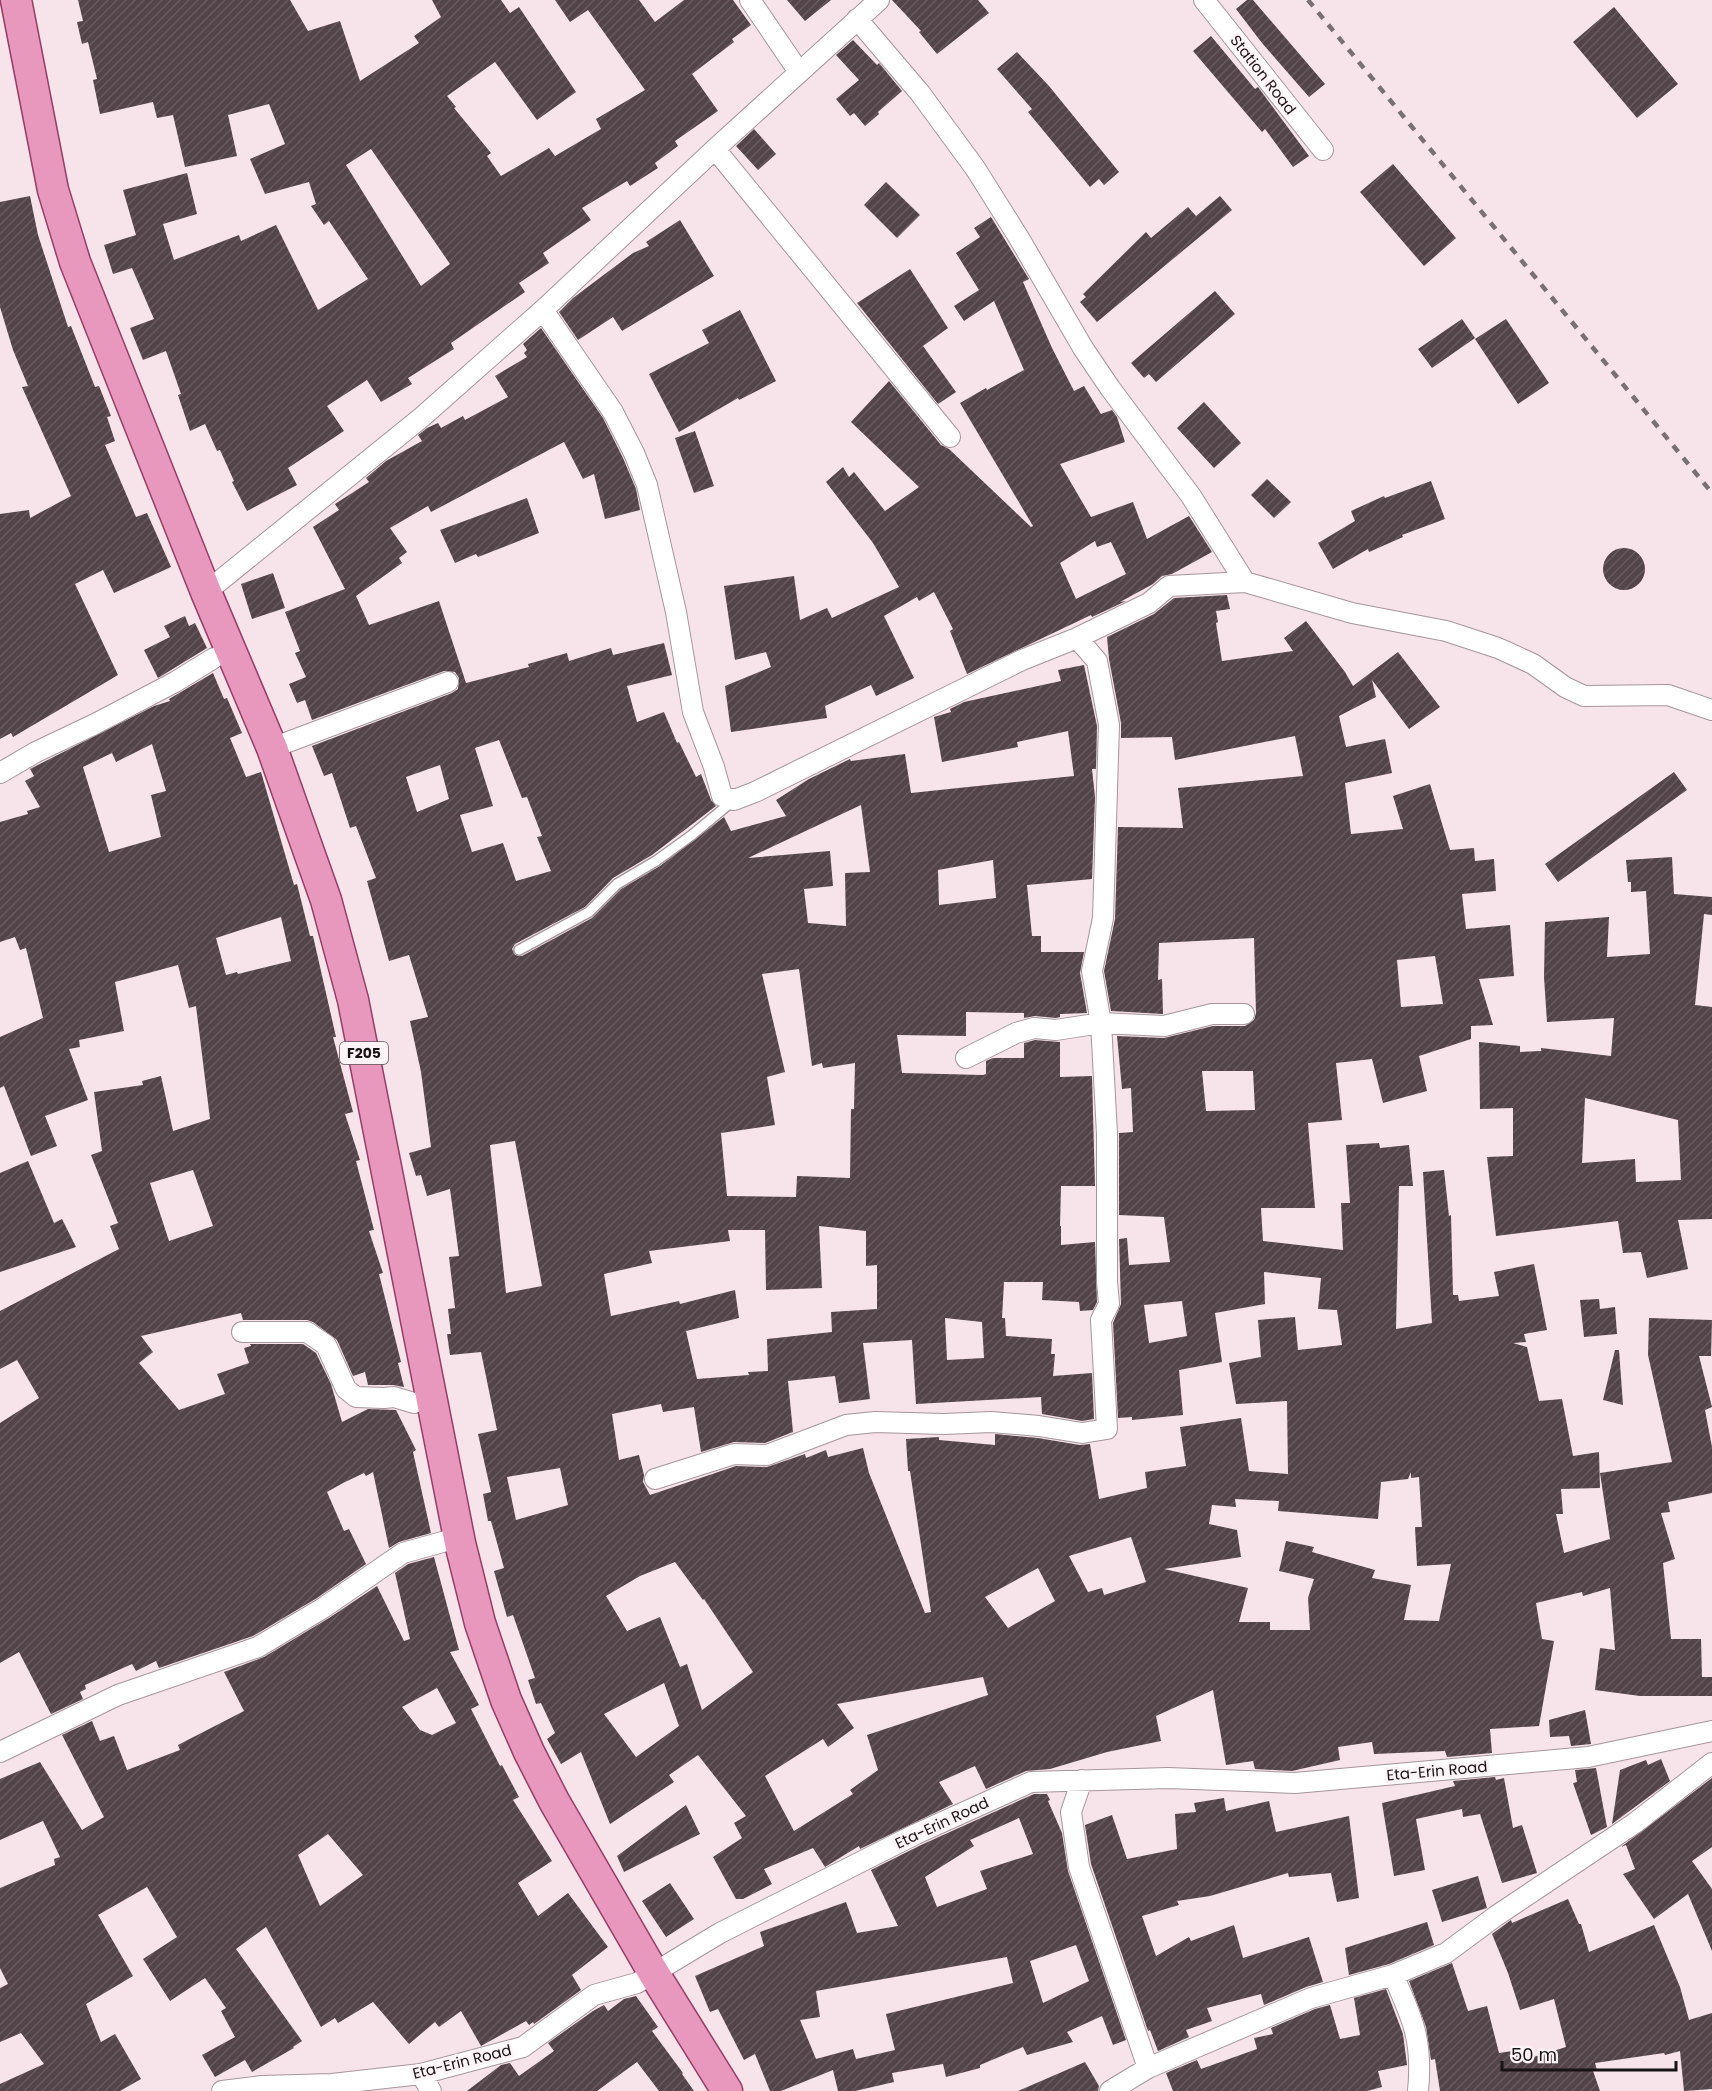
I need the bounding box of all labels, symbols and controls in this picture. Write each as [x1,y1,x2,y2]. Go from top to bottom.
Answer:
street label: Station Road [1226,30,1301,119]
road number: F205 [340,1042,388,1064]
street label: Eta-Erin Road [1386,1756,1488,1785]
street label: Eta-Erin Road [892,1792,992,1853]
scale bar [1502,2034,1676,2072]
street label: Eta-Erin Road [410,2039,513,2084]
text: 50 m [1511,2042,1557,2067]

